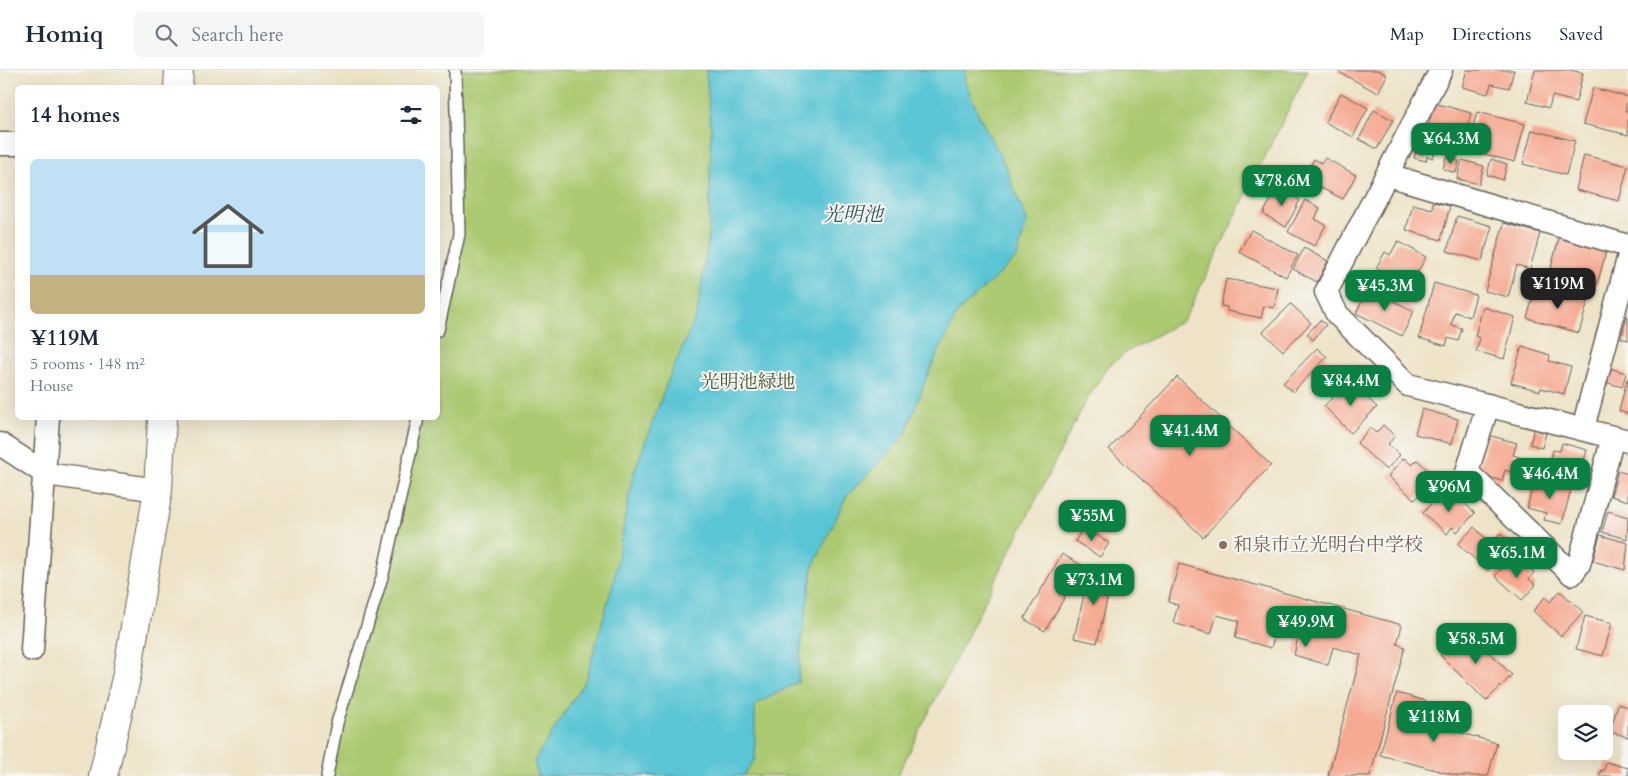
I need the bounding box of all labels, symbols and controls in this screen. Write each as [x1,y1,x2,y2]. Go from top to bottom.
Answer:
search box [134,12,484,57]
text: Homiq [25,18,104,51]
icon: search [152,21,180,49]
text: Search here [192,22,284,48]
text: Map [1390,22,1424,47]
text: Directions [1452,22,1531,47]
text: Saved [1559,22,1603,47]
text: 14 homes [30,101,120,130]
icon: filters [397,101,425,129]
pin: ¥64.3M [1410,122,1492,165]
text: ¥64.3M [1422,128,1480,150]
pin: ¥78.6M [1241,164,1323,207]
text: ¥78.6M [1253,170,1311,192]
icon: home [183,191,273,281]
water label: 光明池 [823,201,885,228]
pin: ¥119M [1523,268,1593,310]
pin: ¥45.3M [1344,270,1426,312]
text: ¥119M [1532,273,1584,295]
text: ¥45.3M [1356,275,1414,297]
text: ¥119M [30,324,99,353]
text: 5 rooms · 148 m² [30,353,145,375]
pin: ¥84.4M [1310,364,1392,407]
park label: 光明池緑地 [700,369,796,395]
text: ¥84.4M [1322,370,1380,392]
text: House [30,375,73,397]
pin: ¥41.4M [1149,414,1231,457]
text: ¥41.4M [1161,420,1219,442]
pin: ¥46.4M [1509,458,1591,500]
text: ¥46.4M [1521,463,1579,485]
pin: ¥96M [1419,470,1479,513]
text: ¥96M [1427,476,1471,498]
pin: ¥55M [1062,500,1122,542]
text: ¥55M [1070,505,1114,527]
place label: 和泉市立光明台中学校 [1233,532,1423,558]
pin: ¥65.1M [1476,536,1558,579]
marker: 和泉市立光明台中学校 [1217,539,1229,551]
text: ¥65.1M [1488,542,1546,564]
pin: ¥73.1M [1053,564,1135,606]
text: ¥73.1M [1065,569,1123,591]
pin: ¥49.9M [1265,606,1347,648]
text: ¥49.9M [1277,611,1335,633]
pin: ¥58.5M [1435,622,1517,665]
text: ¥58.5M [1447,628,1505,650]
pin: ¥118M [1399,700,1469,743]
map controls [1558,705,1613,760]
button: layers [1558,705,1613,760]
text: ¥118M [1408,706,1460,728]

